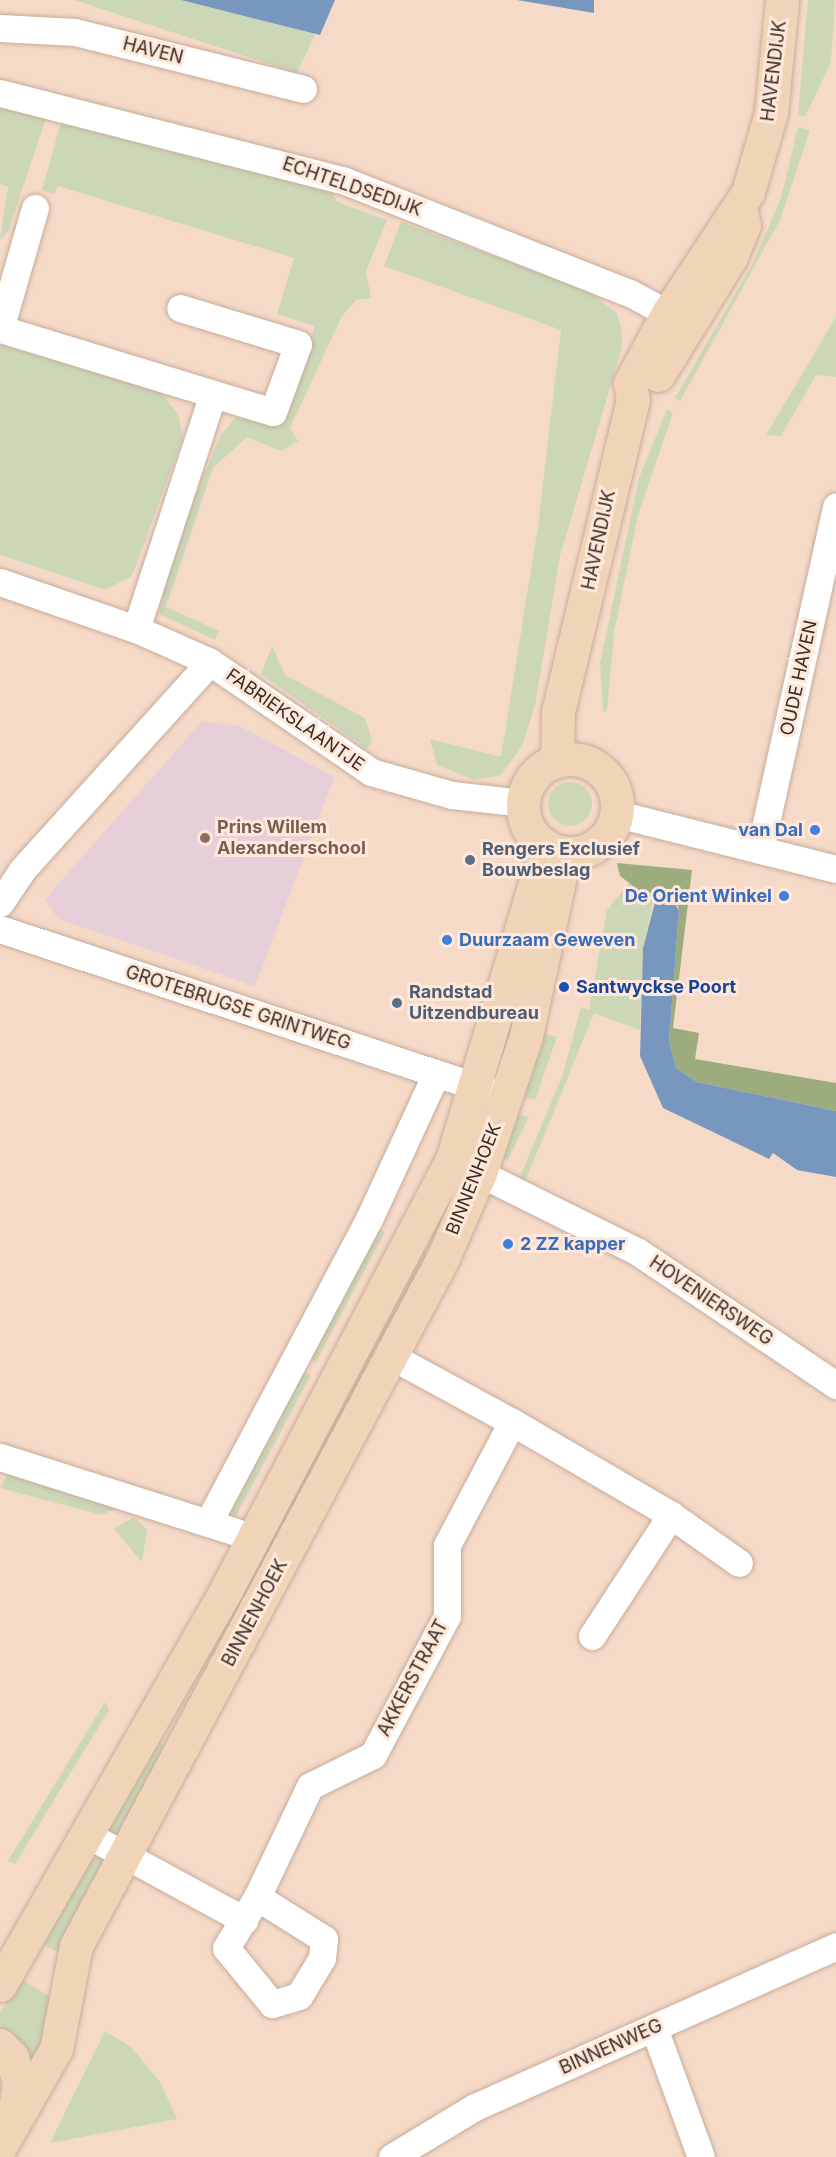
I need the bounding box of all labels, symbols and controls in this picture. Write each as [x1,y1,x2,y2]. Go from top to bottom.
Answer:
street label: HAVENDIJK [757,19,791,123]
street label: HAVEN [121,33,185,69]
street label: ECHTELDSEDIJK [280,153,424,221]
street label: HAVENDIJK [578,488,620,592]
street label: OUDE HAVEN [776,618,822,738]
street label: FABRIEKSLAANTJE [222,664,368,776]
place label: Prins Willem Alexanderschool [217,817,366,860]
place label: van Dal [738,819,803,841]
marker: van Dal [808,823,822,837]
marker: Prins Willem Alexanderschool [198,831,212,845]
place label: Rengers Exclusief Bouwbeslag [482,839,640,882]
marker: Rengers Exclusief Bouwbeslag [463,853,477,867]
place label: De Orient Winkel [625,885,772,907]
marker: De Orient Winkel [777,889,791,903]
place label: Duurzaam Geweven [459,929,635,951]
marker: Duurzaam Geweven [440,933,454,947]
street label: GROTEBRUGSE GRINTWEG [123,961,353,1055]
place label: Santwyckse Poort [576,976,736,998]
marker: Santwyckse Poort [557,980,571,994]
place label: Randstad Uitzendbureau [409,982,539,1024]
marker: Randstad Uitzendbureau [390,996,404,1010]
street label: BINNENHOEK [442,1120,506,1238]
place label: 2 ZZ kapper [520,1233,625,1255]
marker: 2 ZZ kapper [501,1237,515,1251]
street label: HOVENIERSWEG [645,1252,777,1350]
street label: BINNENHOEK [218,1556,292,1670]
street label: AKKERSTRAAT [373,1616,453,1740]
street label: BINNENWEG [556,2015,666,2079]

